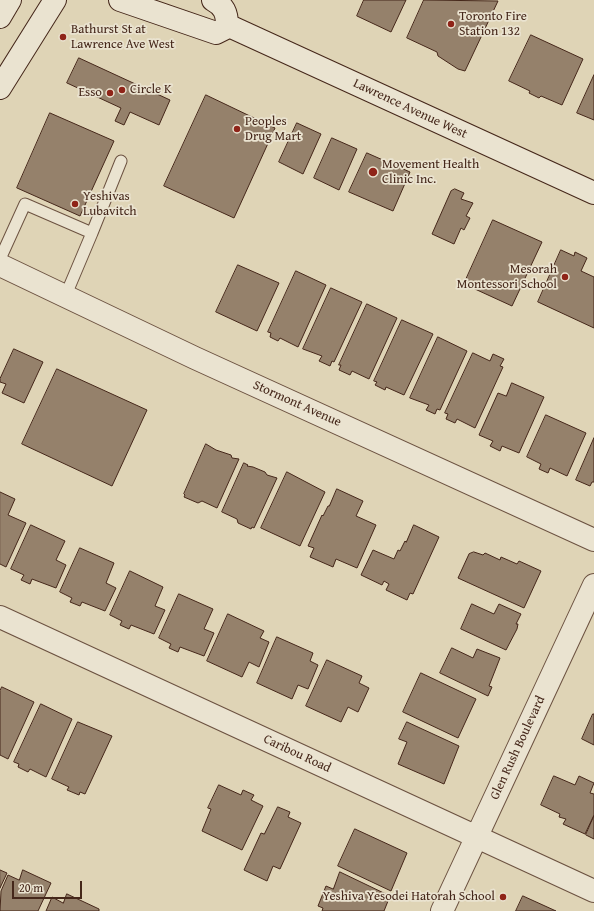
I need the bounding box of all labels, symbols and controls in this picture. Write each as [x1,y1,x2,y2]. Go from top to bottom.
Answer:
place label: Toronto Fire Station 132 [459,9,527,40]
marker: Toronto Fire Station 132 [446,19,456,29]
place label: Bathurst St at Lawrence Ave West [71,22,175,53]
marker: Bathurst St at Lawrence Ave West [58,32,68,42]
street label: Lawrence Avenue West [351,76,469,142]
place label: Circle K [130,82,172,98]
place label: Esso [78,85,102,101]
marker: Circle K [117,85,127,95]
marker: Esso [105,88,115,98]
place label: Peoples Drug Mart [245,114,301,145]
marker: Peoples Drug Mart [232,124,242,134]
place label: Movement Health Clinic Inc. [382,157,479,188]
marker: Movement Health Clinic Inc. [367,166,379,178]
place label: Yeshivas Lubavitch [83,189,137,220]
marker: Yeshivas Lubavitch [70,199,80,209]
place label: Mesorah Montessori School [457,262,557,293]
marker: Mesorah Montessori School [560,272,570,282]
street label: Stormont Avenue [250,378,344,430]
street label: Glen Rush Boulevard [487,694,549,802]
street label: Caribou Road [261,732,333,776]
scale bar [14,873,84,899]
text: 20 m [19,879,43,896]
place label: Yeshiva Yesodei Hatorah School [322,889,495,905]
marker: Yeshiva Yesodei Hatorah School [498,892,508,902]

